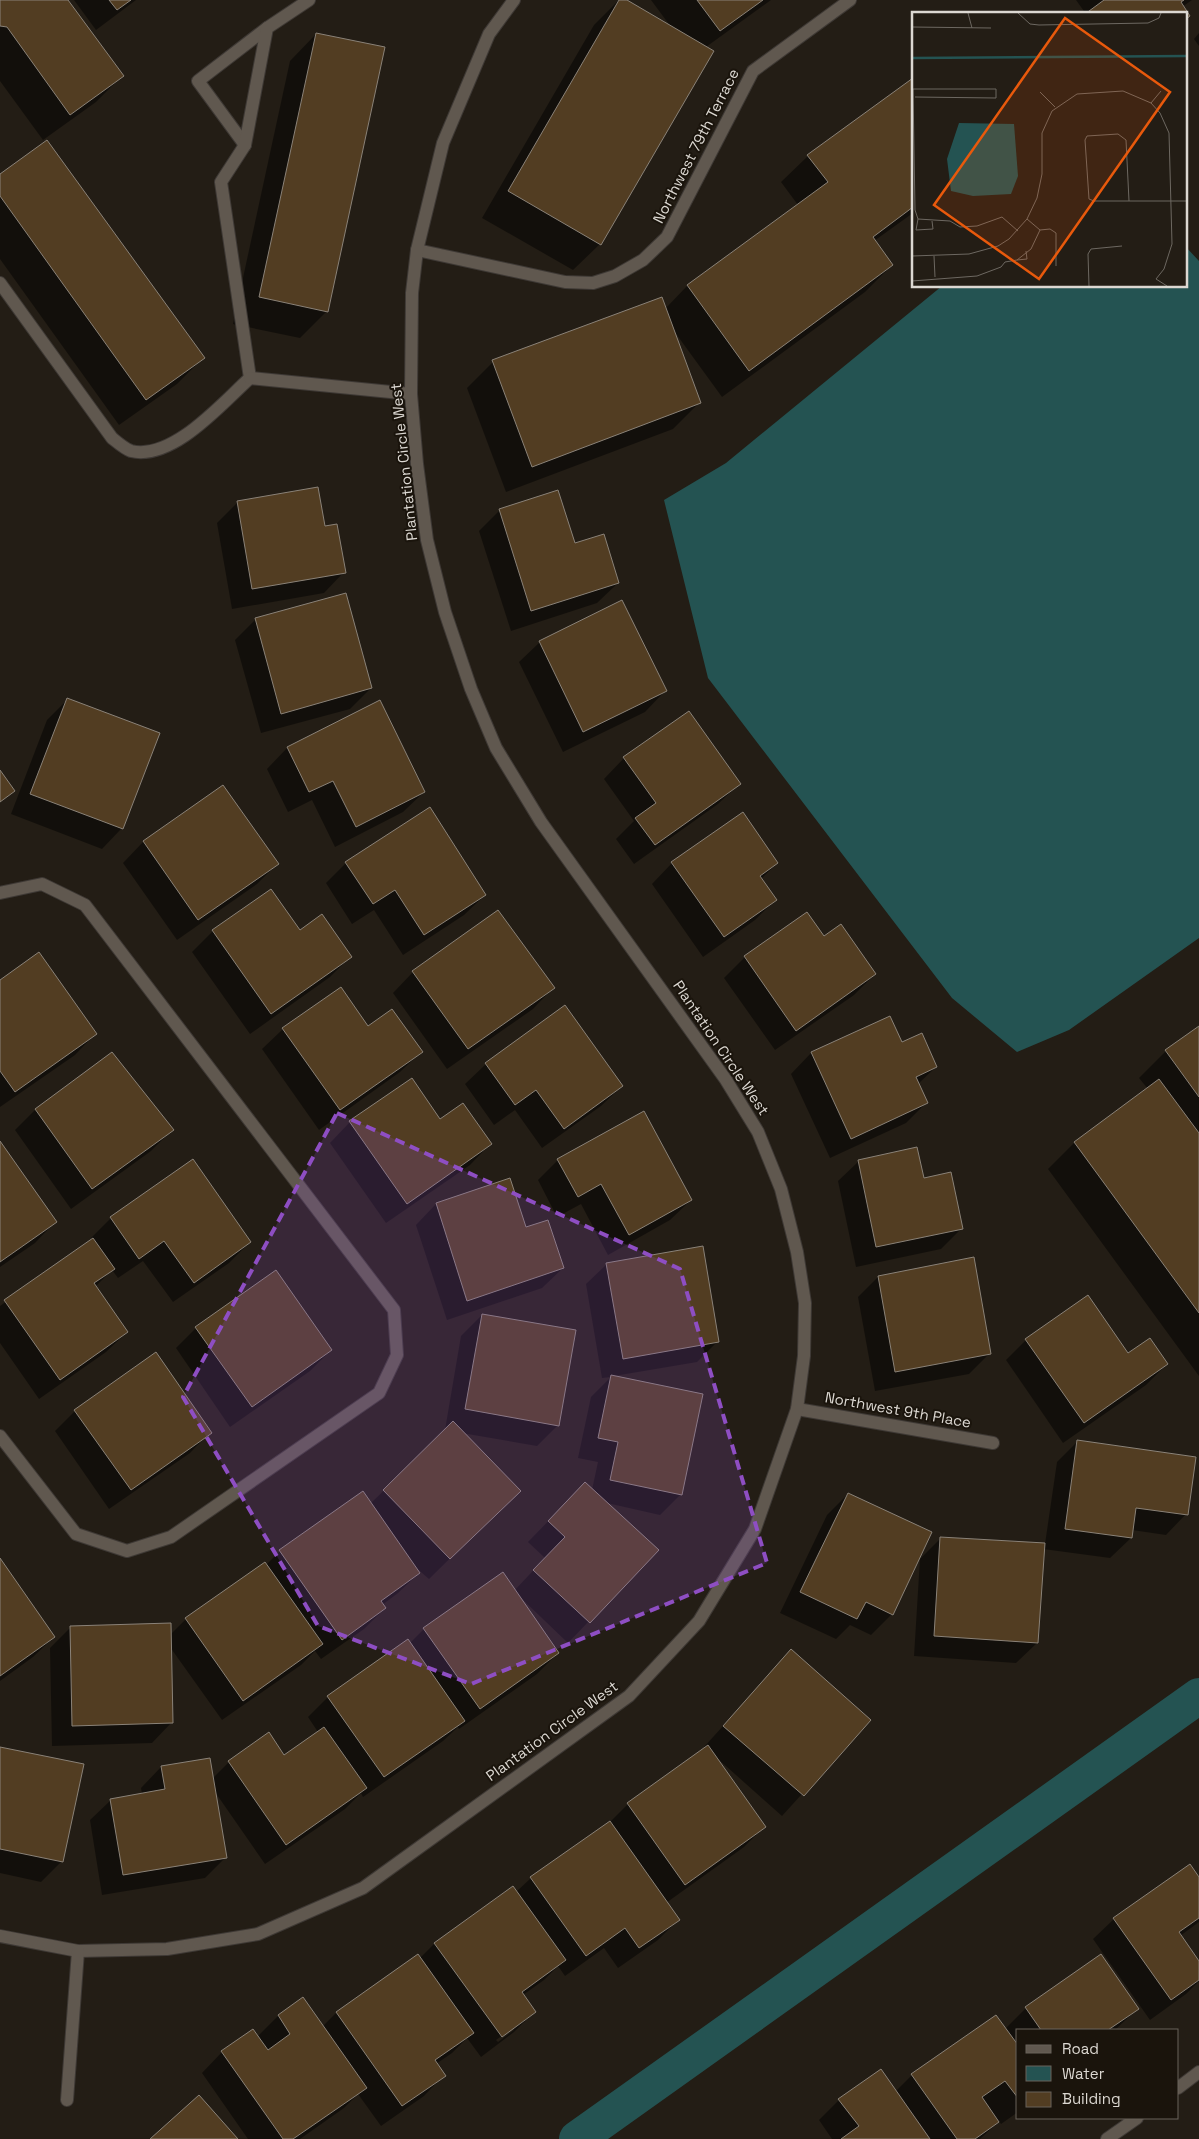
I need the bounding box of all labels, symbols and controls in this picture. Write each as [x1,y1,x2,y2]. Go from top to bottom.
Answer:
inset map [912,12,1186,288]
street label: Northwest 79th Terrace [648,65,743,226]
street label: Plantation Circle West [386,382,421,542]
street label: Plantation Circle West [669,977,774,1119]
street label: Northwest 9th Place [823,1387,973,1432]
street label: Plantation Circle West [482,1676,622,1785]
legend [1016,2029,1179,2119]
text: Road [1062,2039,1099,2058]
text: Water [1062,2064,1105,2083]
text: Building [1062,2089,1121,2108]

